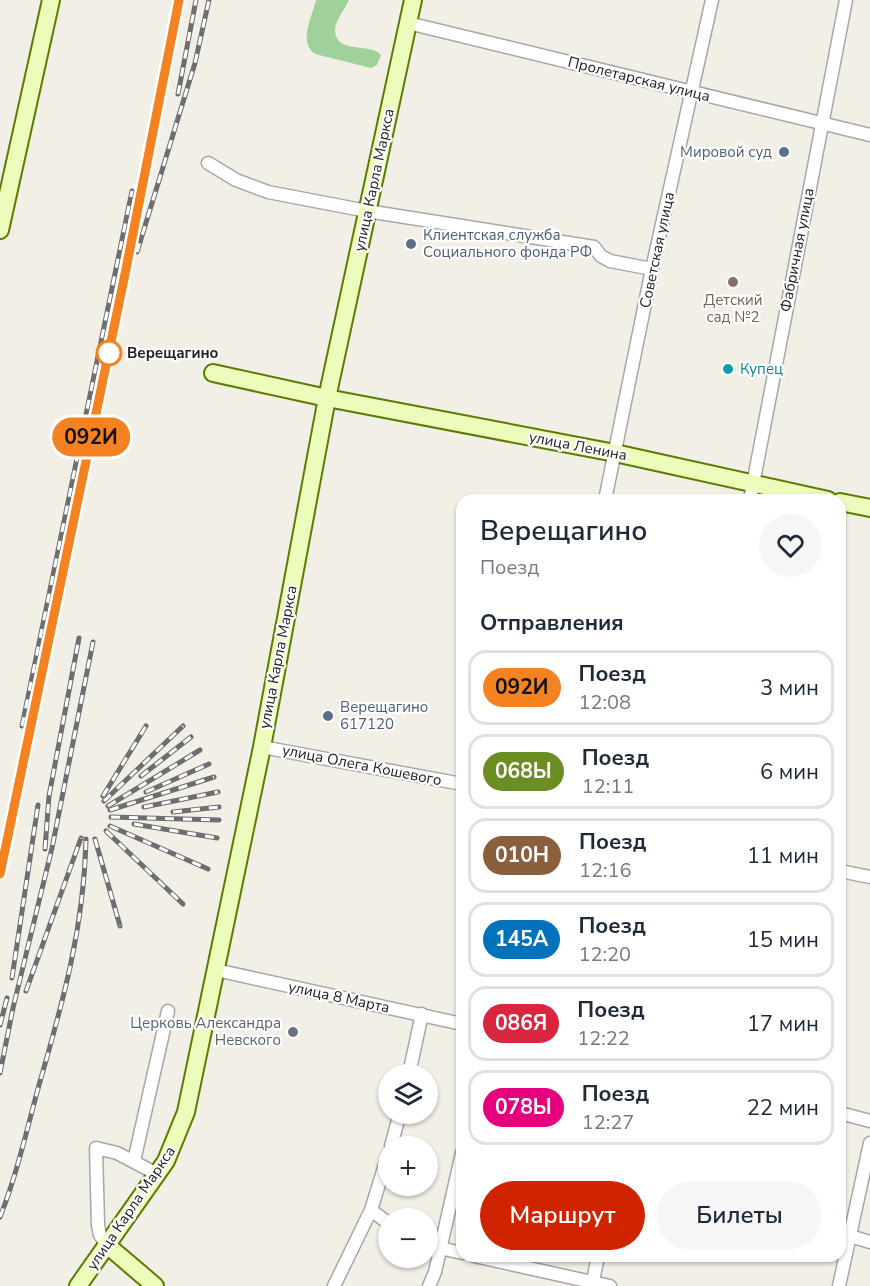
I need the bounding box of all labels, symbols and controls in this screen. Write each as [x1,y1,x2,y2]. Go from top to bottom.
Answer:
street label: Пролетарская улица [566,52,712,106]
street label: улица Карла Маркса [349,107,399,253]
place label: Мировой суд [680,142,772,162]
marker: Мировой суд [777,145,791,159]
street label: Фабричная улица [775,186,819,314]
street label: Советская улица [635,190,679,310]
place label: Клиентская служба Социального фонда РФ [423,225,592,262]
marker: Клиентская служба Социального фонда РФ [404,237,418,251]
marker: Детский сад №2 [726,275,740,289]
place label: Детский сад №2 [704,290,762,327]
marker: Верещагино [96,340,122,366]
place label: Верещагино [127,343,219,363]
place label: Купец [740,359,783,379]
marker: Купец [721,362,735,376]
line badge: 092И [49,418,133,456]
text: 092И [64,423,118,451]
street label: улица Ленина [527,427,629,465]
text: Верещагино [480,512,647,550]
button: heart [759,514,822,577]
text: Поезд [480,554,539,581]
street label: улица Карла Маркса [254,584,302,730]
text: Отправления [480,608,624,638]
text: Поезд [579,659,646,689]
text: 092И [495,673,549,701]
text: 3 мин [760,673,819,703]
text: 12:08 [579,689,631,716]
place label: Верещагино 617120 [340,697,428,734]
marker: Верещагино 617120 [321,709,335,723]
street label: улица Олега Кошевого [281,740,443,790]
text: Поезд [582,743,649,773]
text: 068Ы [495,757,552,785]
text: 6 мин [760,757,819,787]
text: 12:11 [582,773,634,800]
text: Поезд [579,827,646,857]
text: 010Н [495,841,549,869]
text: 11 мин [747,841,819,871]
text: 12:16 [579,857,632,884]
text: Поезд [578,911,646,941]
text: 145А [495,925,548,953]
text: 15 мин [747,925,819,955]
text: 12:20 [578,941,631,968]
street label: улица 8 Марта [286,976,392,1018]
text: Поезд [577,995,645,1025]
text: 086Я [495,1009,547,1037]
text: 17 мин [747,1009,819,1039]
place label: Церковь Александра Невского [130,1013,281,1050]
marker: Церковь Александра Невского [286,1025,300,1039]
text: 12:22 [577,1025,630,1052]
map controls [378,1064,438,1268]
button: layers [378,1064,438,1124]
text: Поезд [582,1079,649,1109]
text: 078Ы [495,1093,552,1121]
text: 22 мин [747,1093,819,1123]
text: 12:27 [582,1109,634,1136]
button: + [378,1136,438,1196]
street label: улица Карла Маркса [82,1142,180,1274]
button: Маршрут [480,1181,645,1250]
button: Билеты [657,1181,822,1250]
button: − [378,1208,438,1268]

